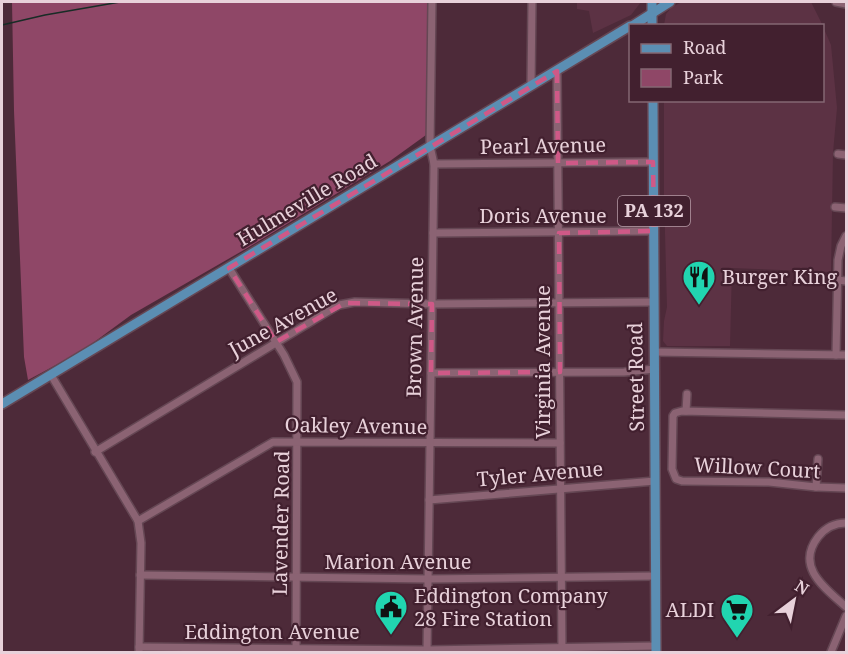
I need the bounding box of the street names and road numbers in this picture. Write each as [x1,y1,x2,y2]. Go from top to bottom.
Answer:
street label: Pearl Avenue [480,131,606,160]
street label: Hulmeville Road [232,147,382,252]
road number: PA 132 [618,196,690,226]
street label: Doris Avenue [479,202,607,229]
street label: Brown Avenue [400,256,429,398]
street label: June Avenue [223,281,342,363]
street label: Virginia Avenue [529,285,556,439]
street label: Street Road [621,322,650,432]
street label: Oakley Avenue [284,411,428,440]
street label: Lavender Road [266,450,295,596]
street label: Willow Court [693,451,821,484]
street label: Tyler Avenue [476,455,604,492]
street label: Marion Avenue [325,548,471,575]
street label: Eddington Avenue [184,618,360,645]

